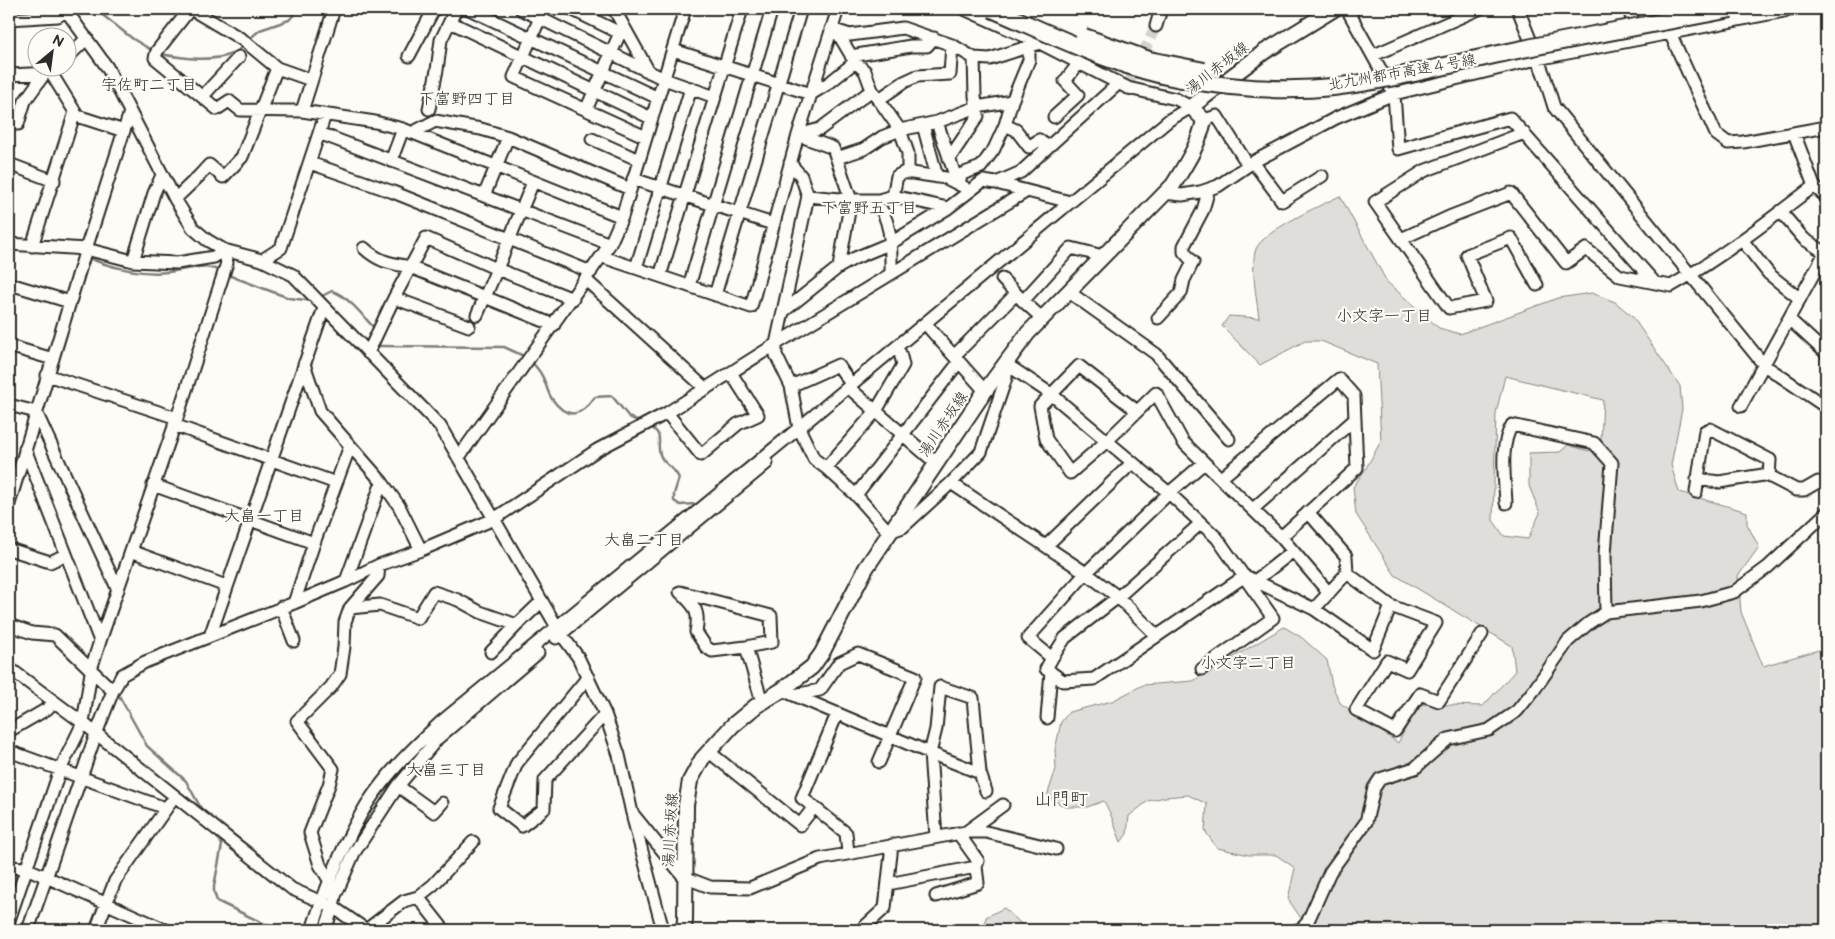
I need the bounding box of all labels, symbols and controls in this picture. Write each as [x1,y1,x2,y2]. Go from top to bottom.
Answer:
north arrow [28,28,78,78]
text: N [49,31,67,51]
street label: 湯川赤坂線 [1182,38,1253,99]
street label: 北九州都市高速４号線 [1327,50,1478,95]
district label: 宇佐町二丁目 [101,76,197,95]
district label: 下富野四丁目 [419,90,515,109]
district label: 下富野五丁目 [821,199,917,218]
district label: 小文字一丁目 [1336,307,1432,326]
street label: 湯川赤坂線 [915,388,972,461]
district label: 大畠一丁目 [224,507,304,526]
district label: 大畠二丁目 [604,531,684,550]
district label: 小文字二丁目 [1200,654,1296,673]
district label: 大畠三丁目 [406,761,486,780]
district label: 山門町 [1034,789,1088,810]
street label: 湯川赤坂線 [659,792,682,868]

